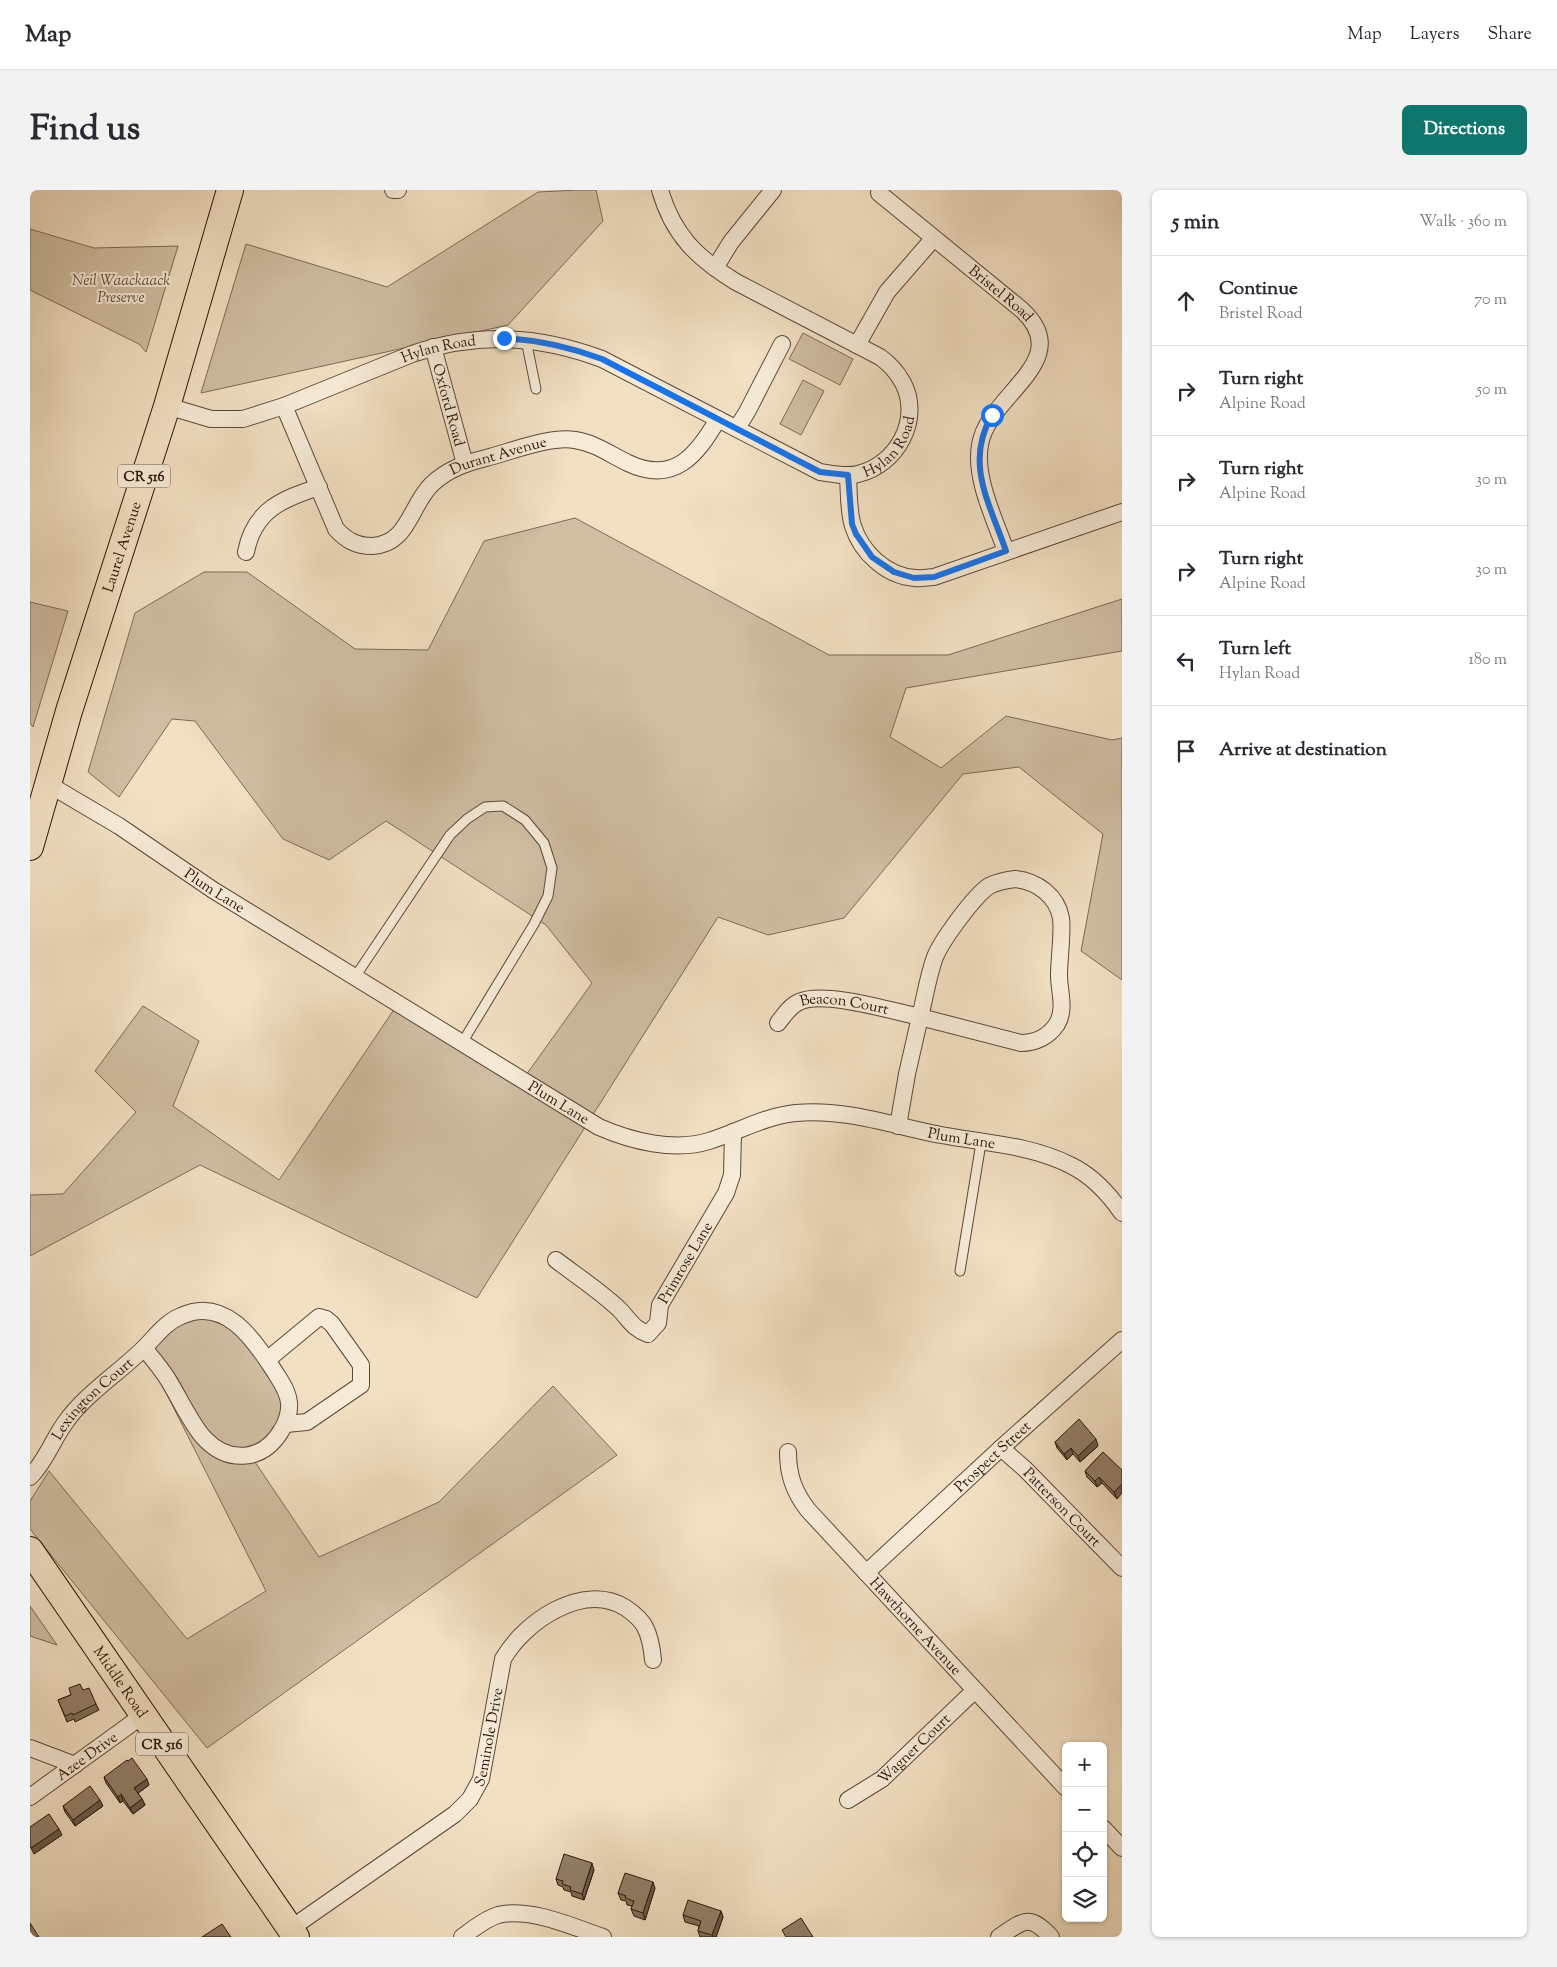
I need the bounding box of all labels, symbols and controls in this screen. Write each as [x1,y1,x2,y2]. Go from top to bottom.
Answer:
text: Map [25,18,71,52]
text: Map [1347,22,1382,48]
text: Layers [1410,22,1460,48]
text: Share [1488,22,1532,48]
text: Find us [30,105,140,156]
button: Directions [1402,105,1527,155]
text: 5 min [1172,208,1219,238]
text: Walk · 360 m [1419,211,1507,234]
street label: Bristel Road [963,261,1038,327]
park label: Neil Waackaack Preserve [72,271,170,309]
text: Continue [1219,276,1298,303]
icon: ahead [1172,287,1200,315]
text: 70 m [1474,289,1507,312]
text: Bristel Road [1219,303,1303,326]
route end [493,327,516,350]
street label: Hylan Road [398,331,477,369]
street label: Oxford Road [426,361,469,450]
text: Turn right [1219,366,1303,393]
icon: right [1172,377,1200,405]
text: 50 m [1476,379,1507,402]
text: Alpine Road [1219,393,1306,416]
route start [981,404,1004,427]
street label: Hylan Road [860,414,921,484]
street label: Durant Avenue [447,433,549,481]
text: Turn right [1219,456,1303,483]
road number: CR 516 [118,464,170,488]
icon: right [1172,467,1200,495]
text: 30 m [1476,469,1507,492]
text: Alpine Road [1219,483,1306,506]
street label: Laurel Avenue [99,499,148,595]
text: Turn right [1219,546,1303,573]
icon: right [1172,557,1200,585]
text: 30 m [1476,559,1507,582]
text: Alpine Road [1219,573,1306,596]
text: Turn left [1219,636,1291,663]
icon: left [1172,647,1200,675]
text: 180 m [1468,649,1507,672]
text: Hylan Road [1219,663,1300,686]
icon: arrive [1172,737,1200,765]
text: Arrive at destination [1219,737,1387,764]
street label: Plum Lane [179,864,248,919]
street label: Beacon Court [798,989,891,1021]
street label: Plum Lane [523,1077,593,1130]
street label: Plum Lane [925,1124,997,1155]
street label: Primrose Lane [654,1218,719,1308]
street label: Lexington Court [48,1353,139,1444]
street label: Prospect Street [950,1417,1036,1498]
street label: Patterson Court [1017,1464,1105,1552]
street label: Hawthorne Avenue [864,1574,965,1681]
street label: Middle Road [87,1643,152,1723]
street label: Seminole Drive [470,1686,510,1791]
street label: Wagner Court [874,1710,956,1790]
street label: Azee Drive [53,1728,123,1787]
road number: CR 516 [136,1732,188,1756]
map controls [1062,1742,1107,1922]
button: + [1062,1742,1107,1787]
button: − [1062,1787,1107,1832]
button: locate [1062,1832,1107,1877]
button: layers [1062,1877,1107,1922]

